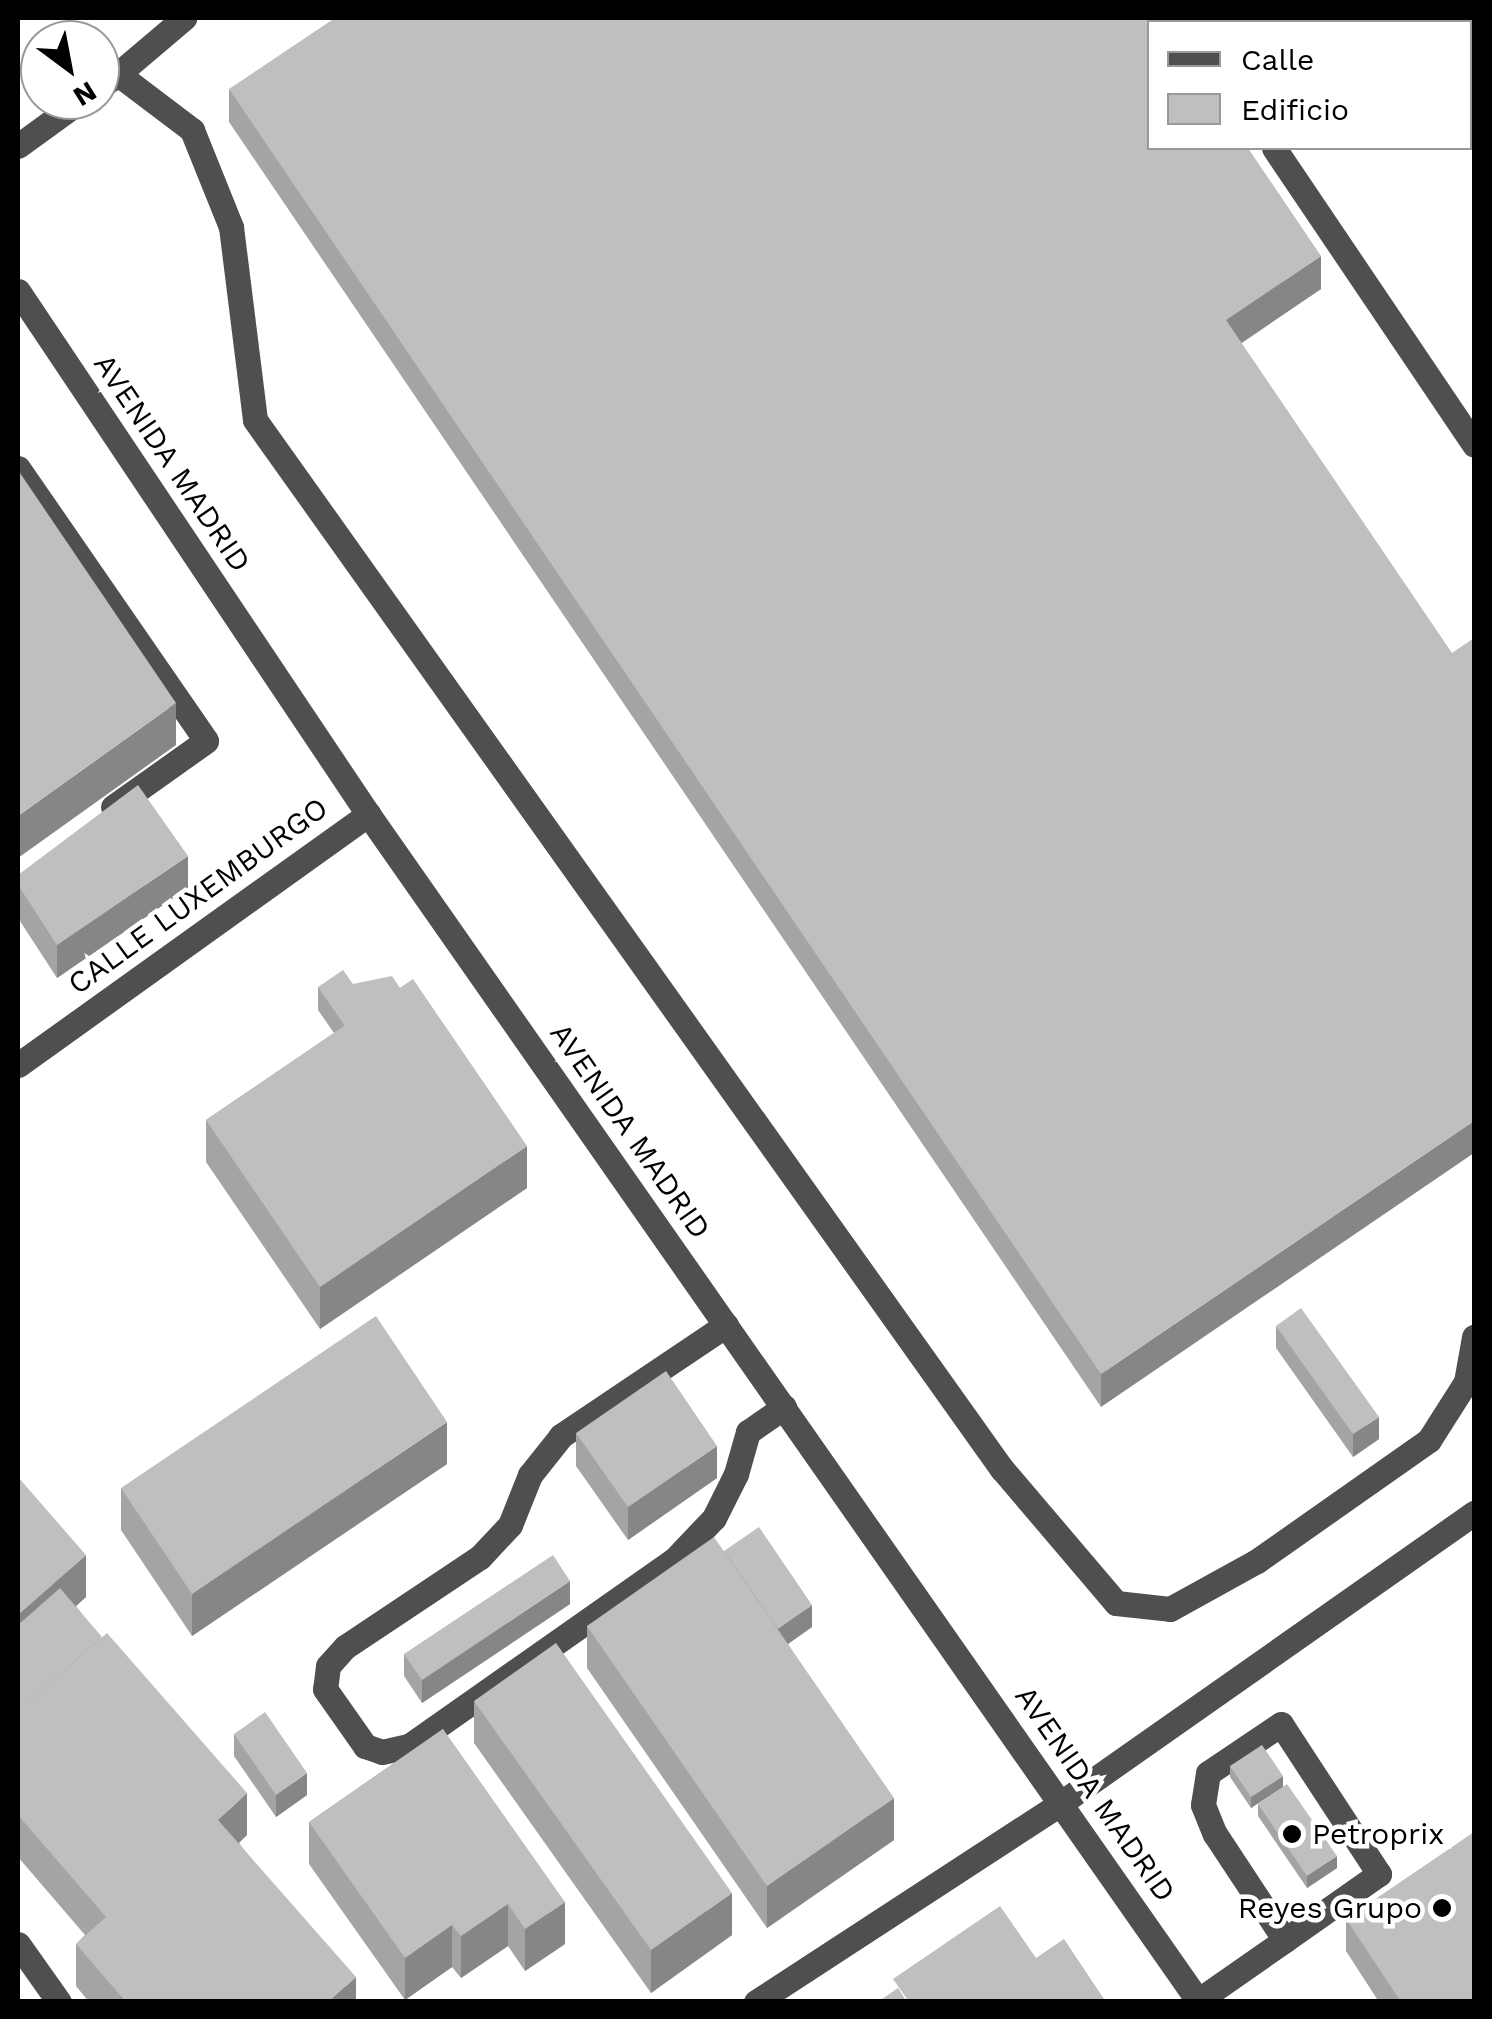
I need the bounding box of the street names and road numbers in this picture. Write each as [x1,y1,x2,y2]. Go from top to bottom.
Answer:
street label: AVENIDA MADRID [86,347,258,579]
street label: CALLE LUXEMBURGO [61,790,335,1002]
street label: AVENIDA MADRID [542,1016,718,1246]
street label: AVENIDA MADRID [1007,1679,1183,1909]

